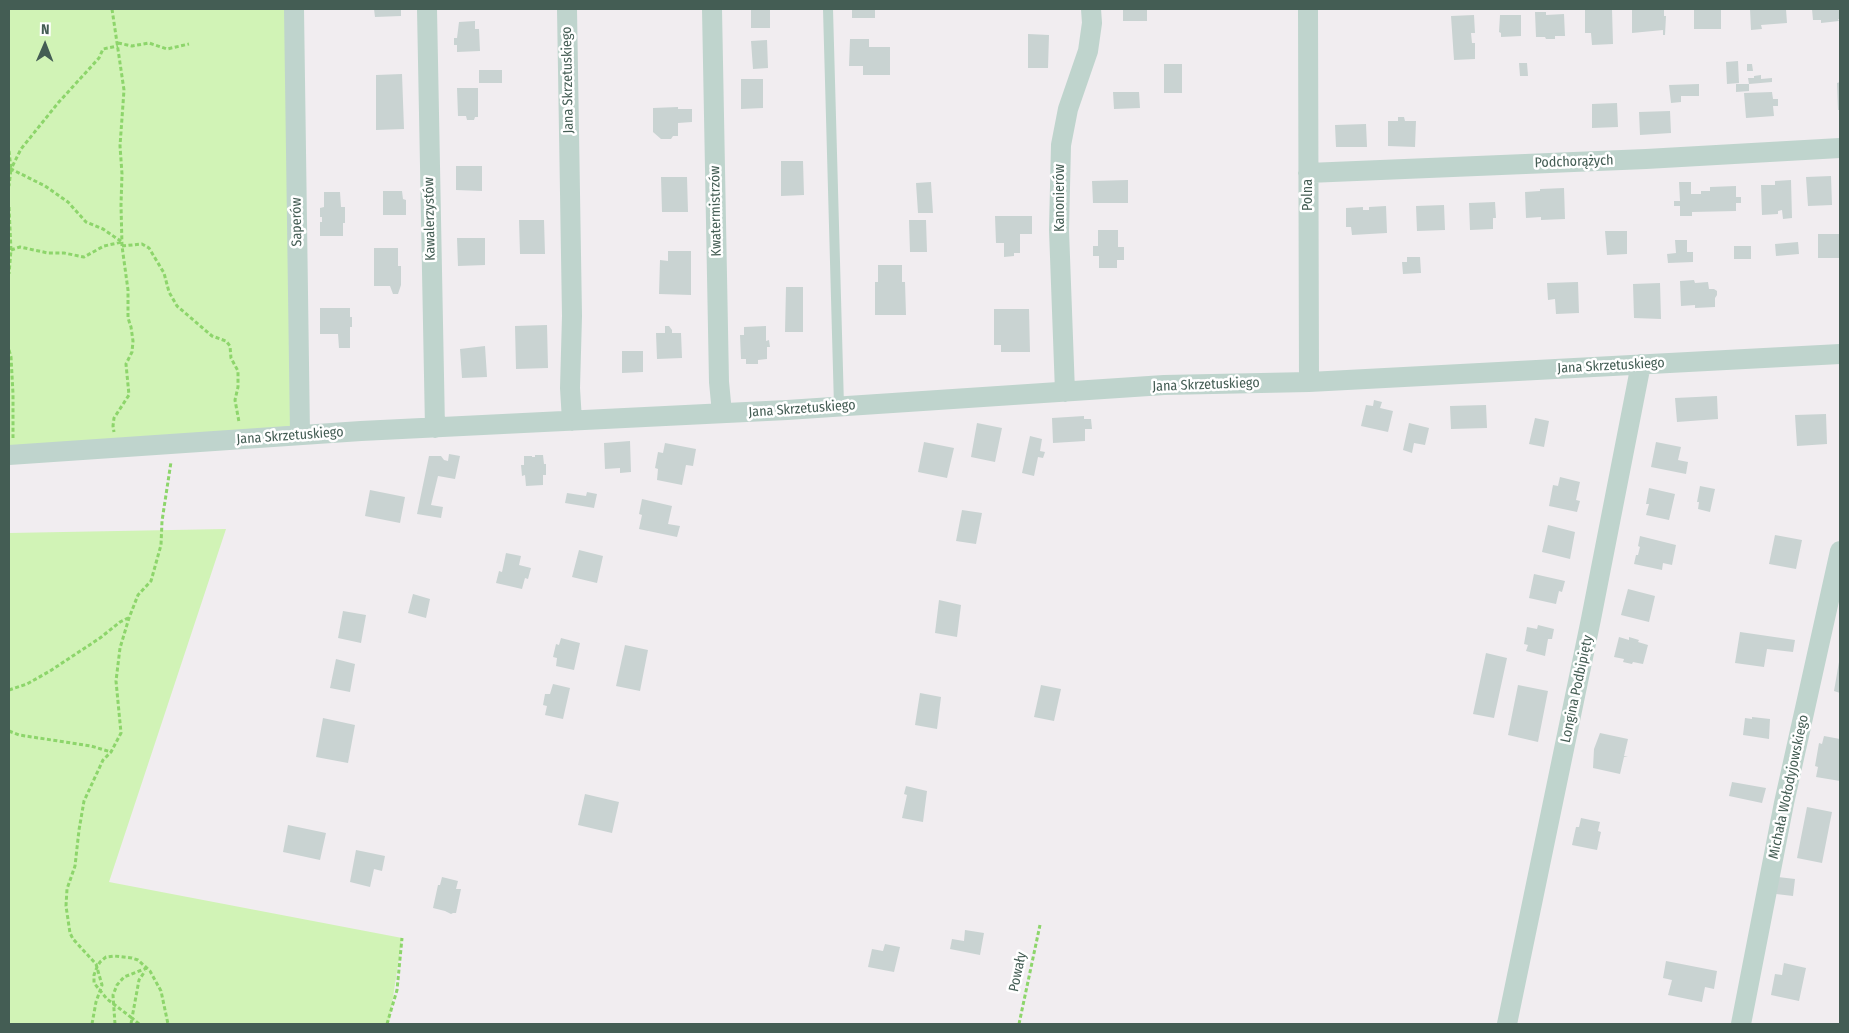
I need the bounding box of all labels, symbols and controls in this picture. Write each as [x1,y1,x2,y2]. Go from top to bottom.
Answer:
north arrow [20,20,70,70]
text: N [41,21,50,38]
street label: Jana Skrzetuskiego [559,26,577,134]
street label: Podchorążych [1534,152,1614,172]
street label: Kanonierów [1052,164,1068,232]
street label: Kwatermistrzów [707,165,725,257]
street label: Kawalerzystów [421,177,439,261]
street label: Polna [1300,179,1316,211]
street label: Saperów [288,197,306,247]
street label: Jana Skrzetuskiego [1557,355,1665,377]
street label: Jana Skrzetuskiego [1152,375,1260,395]
street label: Jana Skrzetuskiego [748,397,856,421]
street label: Jana Skrzetuskiego [236,424,344,448]
street label: Longina Podbipięty [1557,634,1597,744]
street label: Michała Wołodyjowskiego [1765,713,1813,861]
street label: Powały [1006,951,1030,993]

